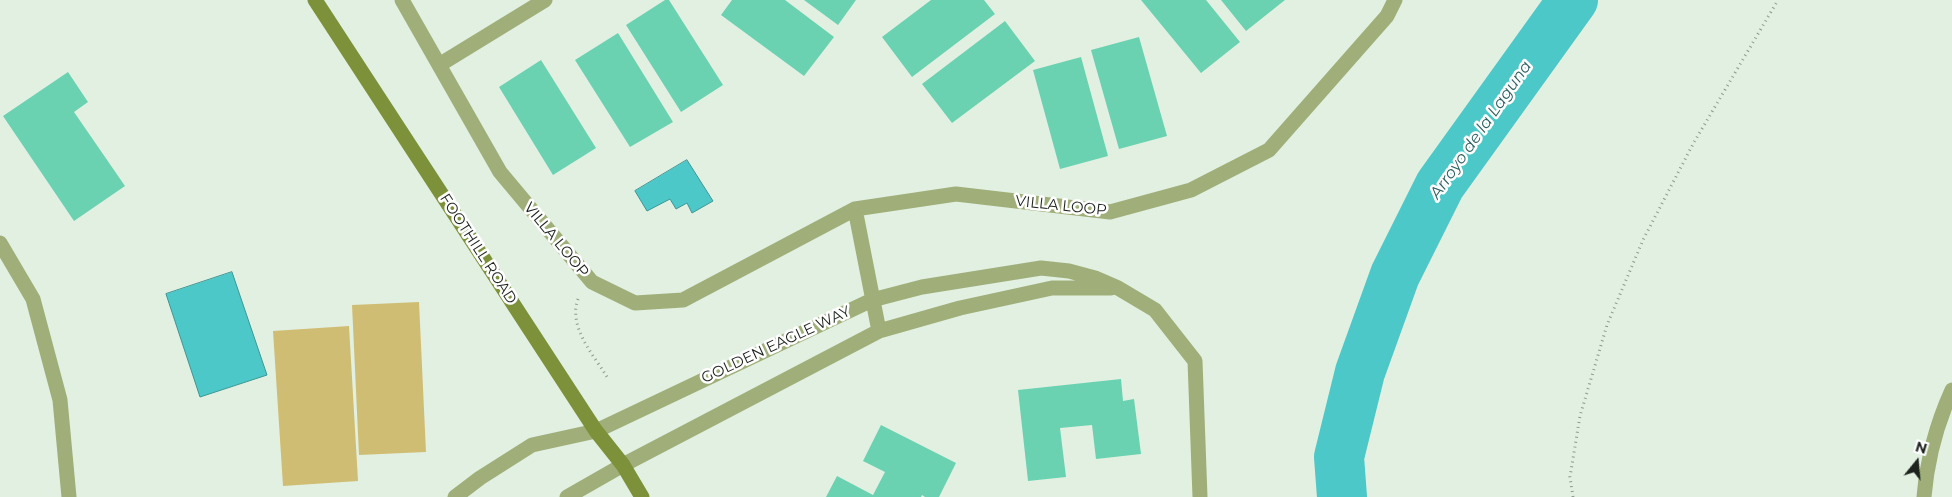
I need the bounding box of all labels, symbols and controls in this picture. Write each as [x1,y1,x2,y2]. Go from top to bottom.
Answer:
water label: Arroyo de la Laguna [1426,57,1536,203]
street label: FOOTHILL ROAD [436,191,520,307]
street label: VILLA LOOP [1014,192,1108,220]
street label: VILLA LOOP [520,199,592,281]
street label: GOLDEN EAGLE WAY [699,303,853,387]
north arrow [1892,437,1942,487]
text: N [1913,437,1929,458]

